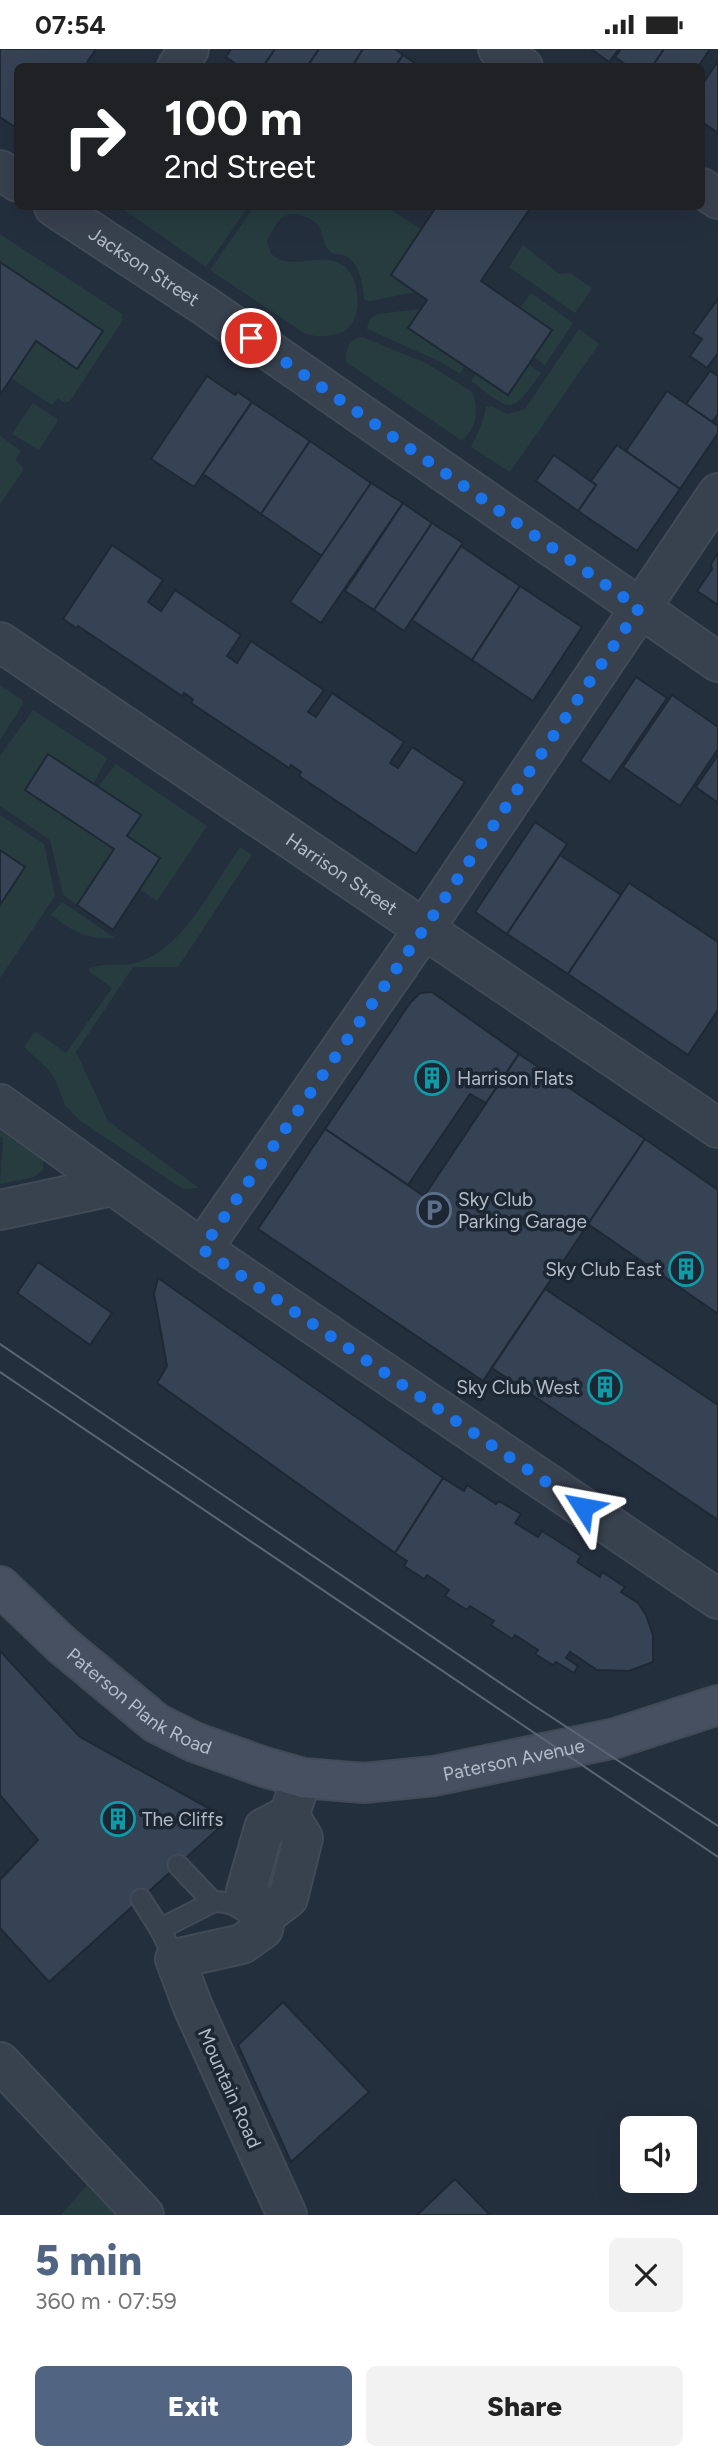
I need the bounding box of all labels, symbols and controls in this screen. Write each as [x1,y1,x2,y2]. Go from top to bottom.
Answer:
text: 07:54 [35,9,106,41]
text: 100 m [164,88,303,147]
icon: right [49,91,140,182]
text: 2nd Street [164,148,316,186]
street label: Jackson Street [84,222,204,311]
pin [221,308,281,368]
icon: arrive [232,319,270,357]
street label: Harrison Street [282,828,402,920]
building icon: Harrison Flats [413,1059,451,1097]
place label: Harrison Flats [457,1067,574,1090]
place label: Sky Club Parking Garage [458,1188,587,1233]
parking icon: Sky Club Parking Garage [415,1191,453,1229]
building icon: Sky Club East [667,1250,705,1288]
place label: Sky Club East [545,1258,662,1281]
building icon: Sky Club West [586,1368,624,1406]
place label: Sky Club West [456,1376,580,1399]
position arrow [546,1470,620,1544]
street label: Paterson Plank Road [62,1643,215,1759]
street label: Paterson Avenue [441,1734,587,1786]
building icon: The Cliffs [99,1800,137,1838]
place label: The Cliffs [142,1808,223,1831]
street label: Mountain Road [193,2025,266,2152]
map controls [620,2116,697,2193]
button: sound [620,2116,697,2193]
text: 5 min [35,2235,142,2286]
button: close [609,2238,683,2312]
text: 360 m · 07:59 [35,2287,177,2315]
button: Exit [35,2366,352,2446]
button: Share [366,2366,683,2446]

